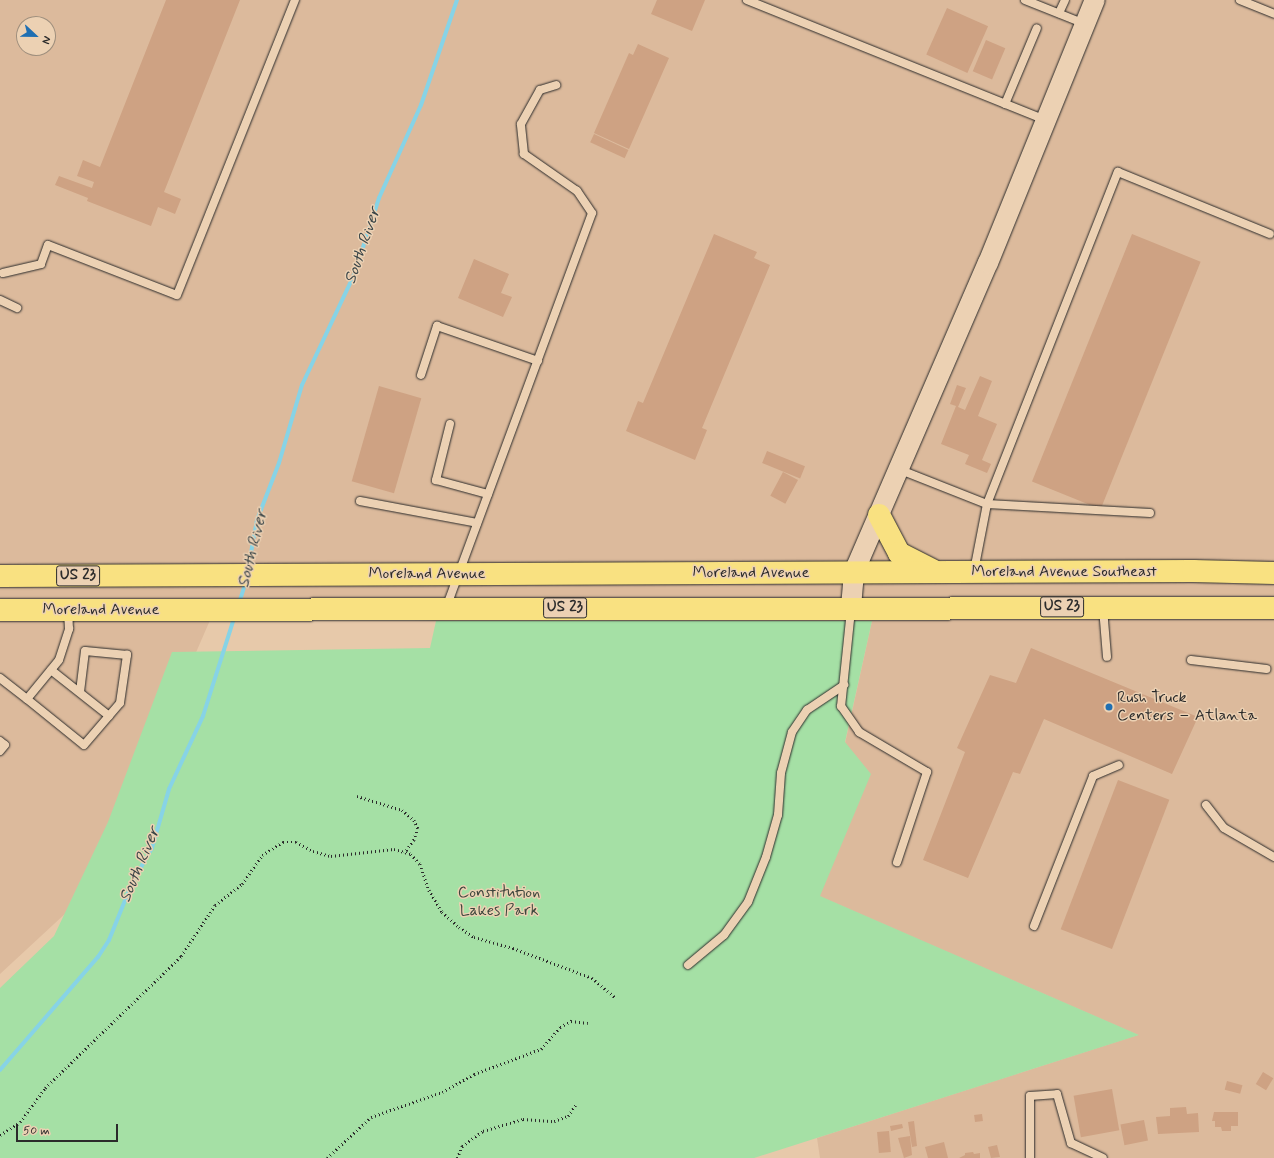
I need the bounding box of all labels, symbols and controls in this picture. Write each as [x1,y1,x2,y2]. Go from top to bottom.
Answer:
north arrow [16,16,56,56]
text: N [38,34,54,46]
water label: South River [340,205,386,287]
water label: South River [234,508,272,590]
street label: Moreland Avenue Southeast [972,562,1156,582]
road number: US 23 [56,563,100,589]
street label: Moreland Avenue [692,563,810,583]
street label: Moreland Avenue [368,564,486,584]
road number: US 23 [1040,594,1084,620]
road number: US 23 [543,595,587,621]
street label: Moreland Avenue [42,600,160,620]
place label: Rush Truck Centers – Atlanta [1117,688,1257,726]
marker: Rush Truck Centers – Atlanta [1104,702,1114,712]
water label: South River [115,825,165,905]
park label: Constitution Lakes Park [458,883,540,921]
scale bar [18,1116,120,1142]
text: 50 m [23,1123,50,1139]

